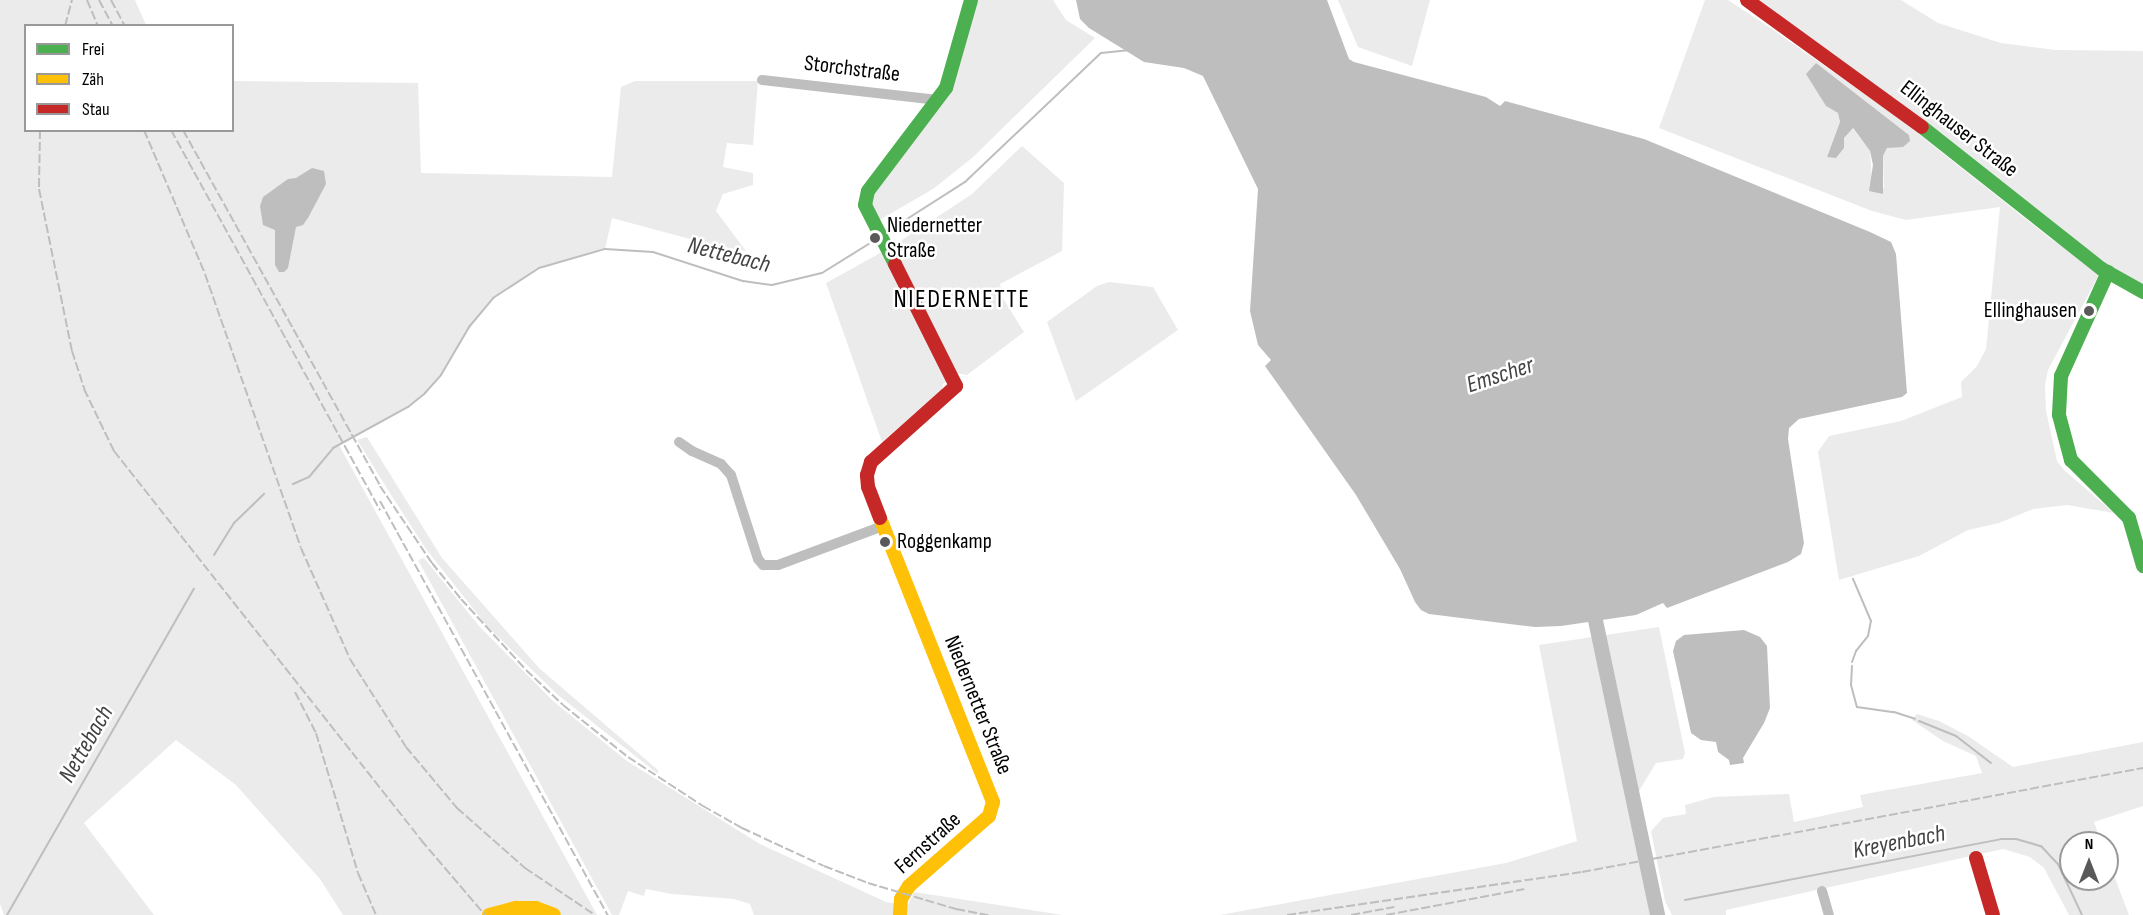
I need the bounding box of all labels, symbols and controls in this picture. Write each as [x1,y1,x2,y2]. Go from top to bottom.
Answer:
legend [24,24,234,132]
text: Frei [82,39,104,60]
street label: Storchstraße [803,50,901,88]
text: Zäh [82,69,104,90]
street label: Ellinghauser Straße [1895,75,2023,183]
text: Stau [82,99,110,120]
place label: Niedernetter Straße [887,212,982,264]
water label: Nettebach [685,231,773,279]
marker: Niedernetter Straße [868,231,882,245]
district label: NIEDERNETTE [893,284,1031,316]
place label: Ellinghausen [1984,298,2077,324]
marker: Ellinghausen [2082,304,2096,318]
water label: Emscher [1463,351,1537,399]
place label: Roggenkamp [897,529,992,555]
marker: Roggenkamp [878,535,892,549]
street label: Niedernetter Straße [938,632,1018,778]
water label: Nettebach [53,701,119,787]
street label: Fernstraße [890,807,966,879]
water label: Kreyenbach [1851,819,1947,865]
north arrow [2059,831,2119,891]
text: N [2085,835,2093,854]

